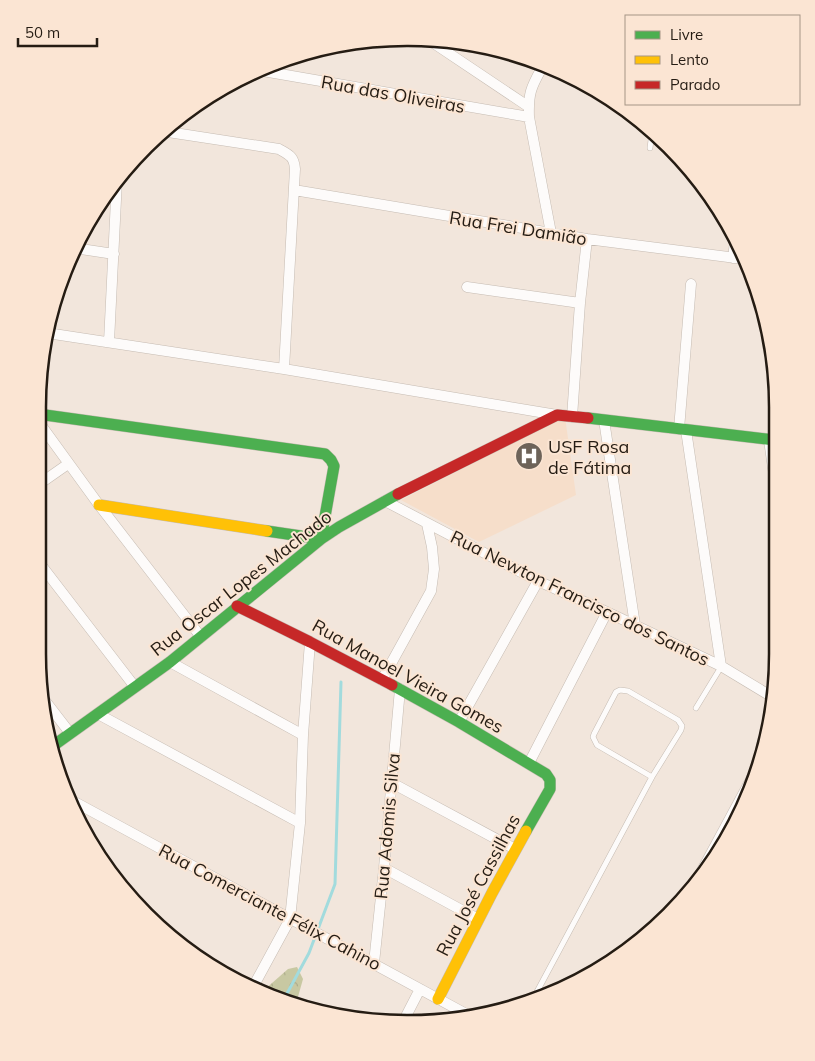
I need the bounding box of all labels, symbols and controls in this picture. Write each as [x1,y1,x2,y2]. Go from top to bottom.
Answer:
scale bar [18,15,96,47]
legend [625,15,800,105]
text: 50 m [25,23,60,42]
text: Livre [670,25,703,44]
text: Lento [670,50,709,69]
street label: Rua das Oliveiras [319,70,467,118]
text: Parado [670,75,720,94]
street label: Rua Frei Damião [448,206,588,250]
place label: USF Rosa de Fátima [548,435,631,479]
hospital icon: USF Rosa de Fátima [514,441,544,471]
street label: Rua Oscar Lopes Machado [146,505,336,661]
street label: Rua Newton Francisco dos Santos [447,525,713,671]
street label: Rua Manoel Vieira Gomes [308,614,508,738]
street label: Rua Adomis Silva [369,752,405,900]
street label: Rua José Cassilhas [431,810,525,960]
street label: Rua Comerciante Félix Cahino [155,839,385,975]

